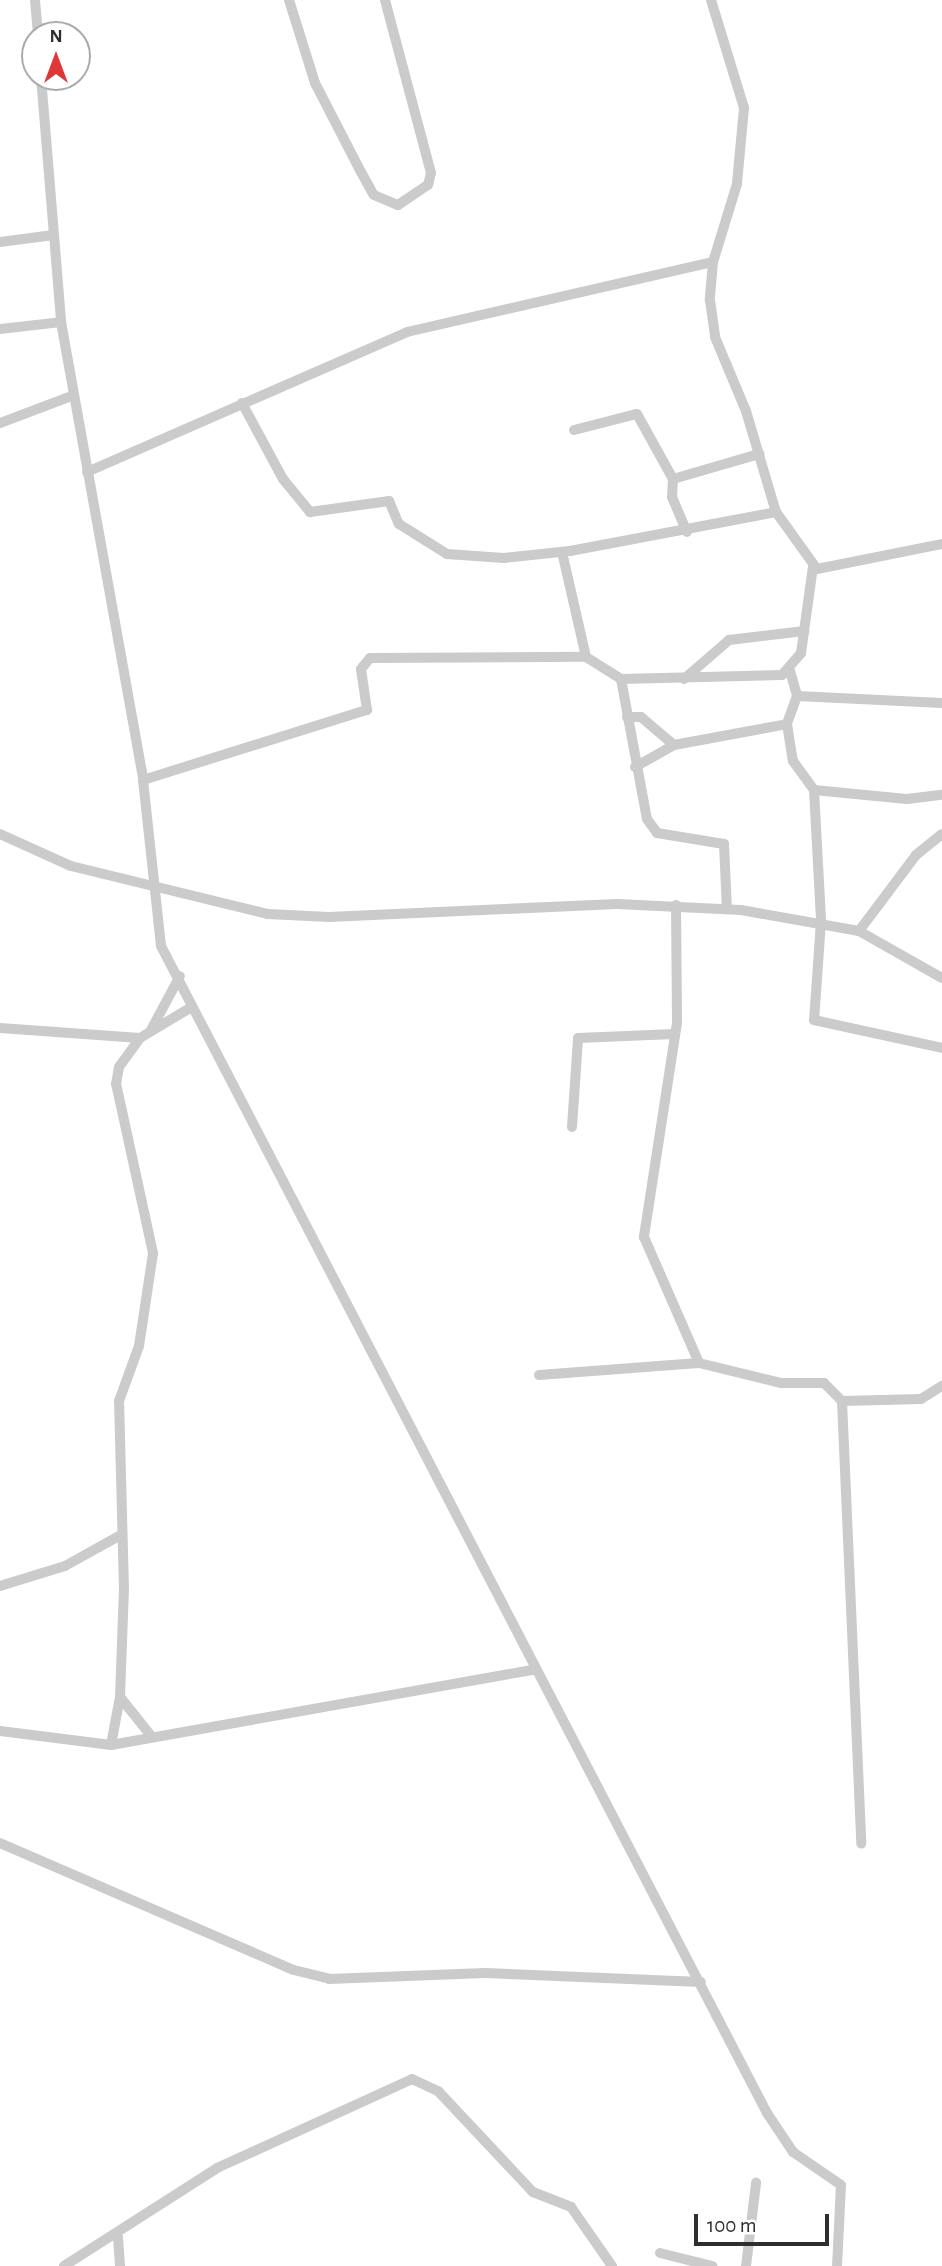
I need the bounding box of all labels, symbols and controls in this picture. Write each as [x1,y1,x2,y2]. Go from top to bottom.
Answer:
north arrow [21,21,91,91]
text: N [49,27,63,46]
scale bar [697,2200,832,2244]
text: 100 m [707,2215,757,2236]

